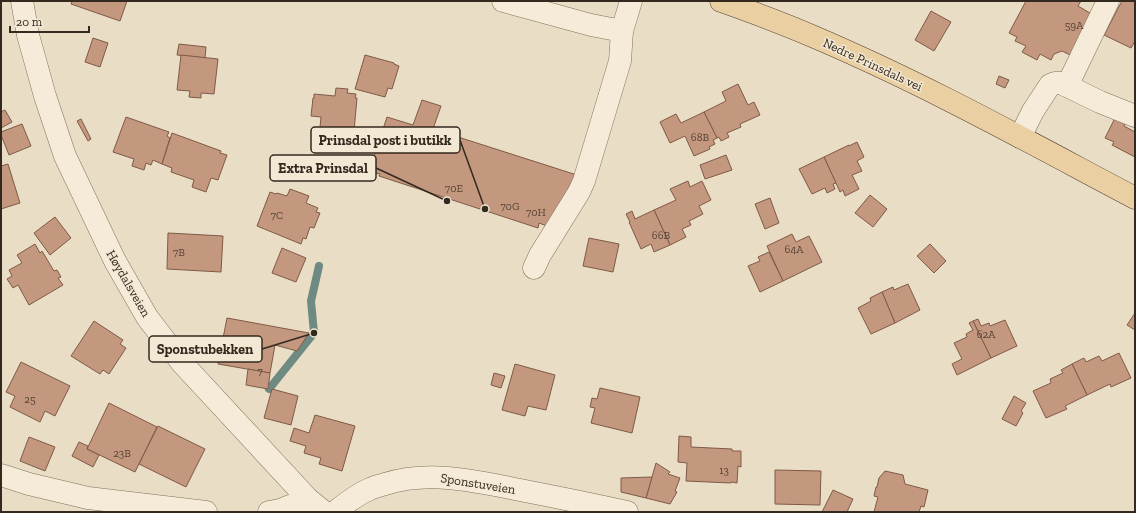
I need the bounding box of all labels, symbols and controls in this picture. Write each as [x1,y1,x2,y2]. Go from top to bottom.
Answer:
scale bar [10,8,89,34]
text: 20 m [16,15,43,29]
house number: 59A [1065,19,1084,32]
street label: Nedre Prinsdals vei [821,35,925,94]
callout: Prinsdal post i butikk [311,127,460,153]
house number: 68B [691,131,710,144]
text: Prinsdal post i butikk [318,132,452,149]
callout: Extra Prinsdal [270,155,376,181]
text: Extra Prinsdal [278,160,368,177]
house number: 70E [445,182,463,195]
house number: 70G [500,200,520,213]
house number: 70H [526,206,546,219]
house number: 7C [271,209,283,222]
house number: 66B [652,229,671,242]
house number: 64A [785,243,804,256]
house number: 7B [173,246,185,259]
street label: Høydalsveien [103,247,154,320]
house number: 62A [977,328,996,341]
callout: Sponstubekken [149,336,262,362]
text: Sponstubekken [157,341,254,358]
house number: 7 [257,365,263,378]
house number: 25 [24,393,36,406]
house number: 23B [113,447,131,460]
house number: 13 [719,464,729,477]
street label: Sponstuveien [439,470,517,497]

